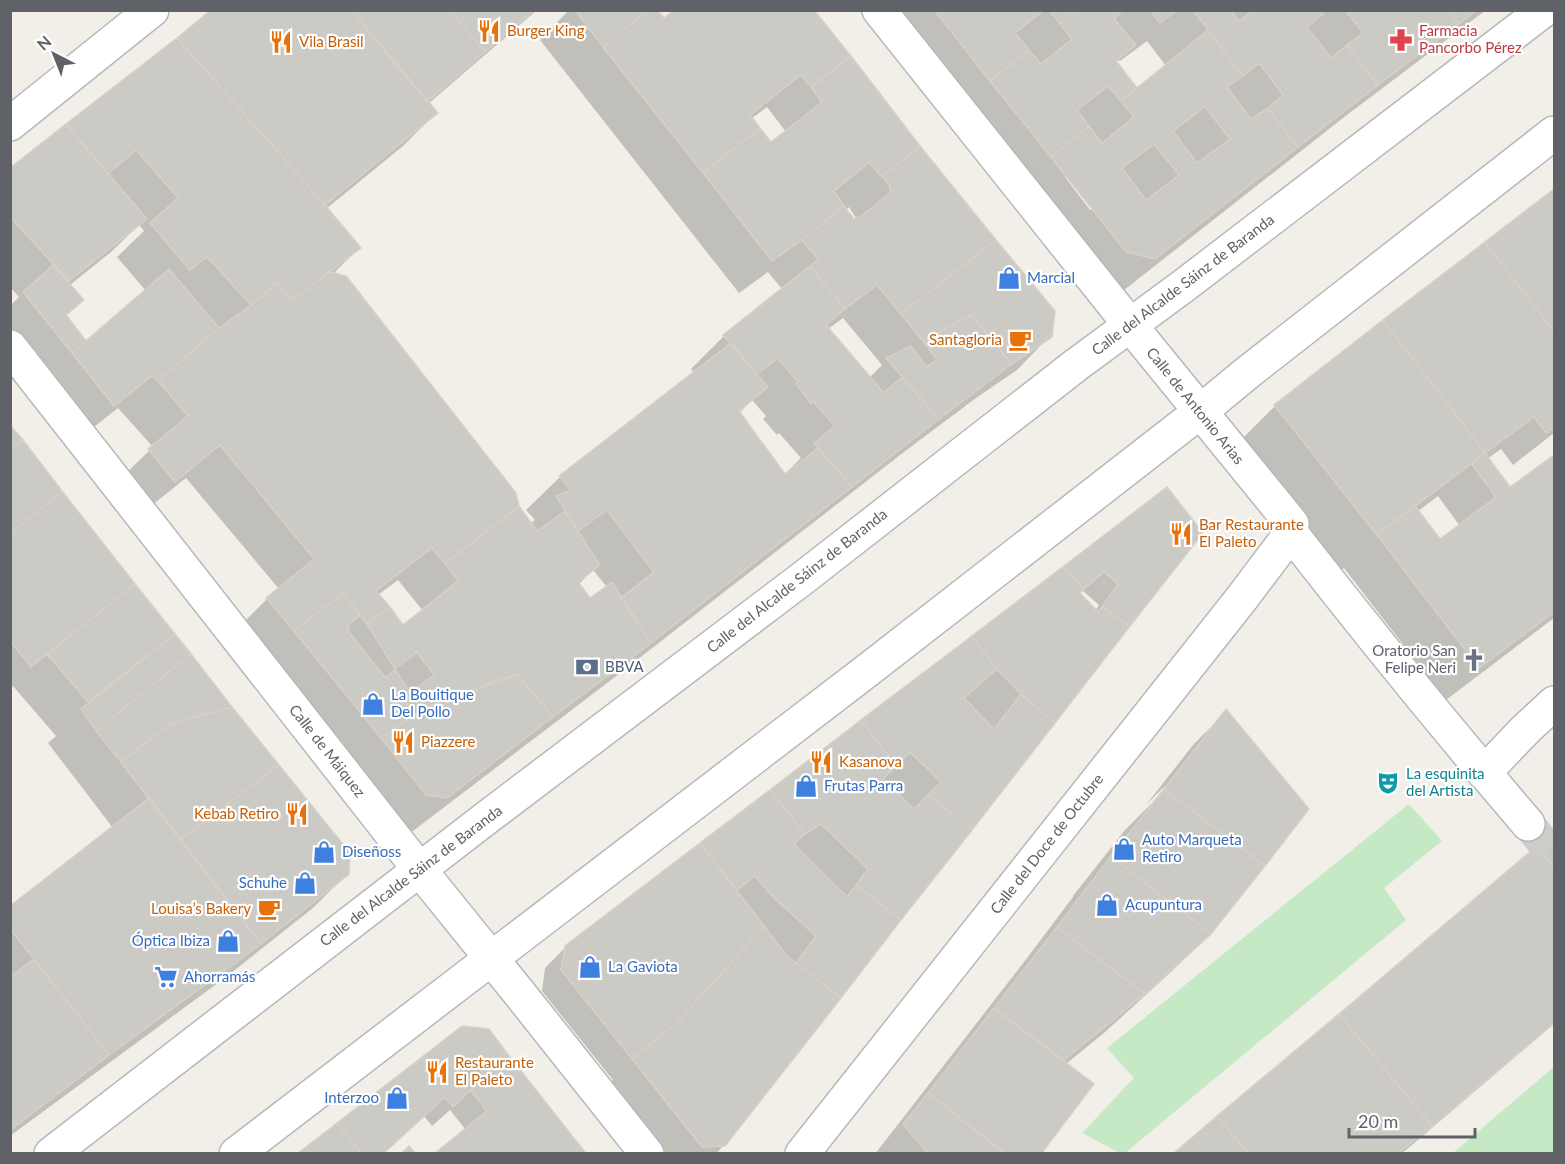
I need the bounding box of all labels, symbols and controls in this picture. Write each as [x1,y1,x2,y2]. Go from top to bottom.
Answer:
restaurant icon: Burger King [476,18,502,44]
place label: Burger King [507,21,585,39]
place label: Farmacia Pancorbo Pérez [1419,21,1522,56]
north arrow [24,24,84,84]
pharmacy icon: Farmacia Pancorbo Pérez [1388,27,1414,53]
restaurant icon: Vila Brasil [268,29,294,55]
text: N [33,31,55,54]
place label: Vila Brasil [299,32,364,50]
street label: Calle del Alcalde Sáinz de Baranda [1088,210,1277,359]
shop icon: Marcial [996,265,1022,291]
place label: Marcial [1027,268,1075,286]
cafe icon: Santagloria [1007,327,1033,353]
place label: Santagloria [929,330,1002,348]
street label: Calle de Antonio Arias [1143,343,1248,467]
street label: Calle del Alcalde Sáinz de Baranda [703,504,890,656]
place label: Bar Restaurante El Paleto [1199,515,1304,550]
restaurant icon: Bar Restaurante El Paleto [1168,521,1194,547]
place label: Oratorio San Felipe Neri [1372,641,1456,676]
church icon: Oratorio San Felipe Neri [1461,647,1487,673]
bank icon: BBVA [574,654,600,680]
place label: BBVA [605,657,645,675]
place label: La Bouitique Del Pollo [391,685,474,720]
shop icon: La Bouitique Del Pollo [360,691,386,717]
street label: Calle de Máiquez [286,700,370,800]
restaurant icon: Piazzere [390,729,416,755]
place label: Piazzere [421,732,476,750]
restaurant icon: Kasanova [808,749,834,775]
place label: Kasanova [839,752,902,770]
place label: La esquinita del Artista [1406,764,1485,799]
street label: Calle del Doce de Octubre [986,770,1107,917]
theatre icon: La esquinita del Artista [1375,770,1401,796]
shop icon: Frutas Parra [793,773,819,799]
place label: Frutas Parra [824,776,903,794]
restaurant icon: Kebab Retiro [284,801,310,827]
street label: Calle del Alcalde Sáinz de Baranda [316,801,505,950]
place label: Kebab Retiro [194,804,279,822]
place label: Auto Marqueta Retiro [1142,830,1242,865]
shop icon: Auto Marqueta Retiro [1111,836,1137,862]
shop icon: Diseñoss [311,839,337,865]
place label: Diseñoss [342,842,401,860]
shop icon: Schuhe [292,870,318,896]
place label: Schuhe [239,873,287,891]
shop icon: Acupuntura [1094,892,1120,918]
place label: Acupuntura [1125,895,1202,913]
cafe icon: Louisa’s Bakery [256,896,282,922]
place label: Louisa’s Bakery [151,899,251,917]
shop icon: Óptica Ibiza [215,928,241,954]
place label: Óptica Ibiza [132,931,210,949]
shop icon: La Gaviota [577,954,603,980]
place label: La Gaviota [608,957,678,975]
supermarket icon: Ahorramás [153,964,179,990]
place label: Ahorramás [184,967,256,985]
place label: Restaurante El Paleto [455,1053,534,1088]
restaurant icon: Restaurante El Paleto [424,1059,450,1085]
shop icon: Interzoo [384,1085,410,1111]
place label: Interzoo [324,1088,379,1106]
scale bar [1349,1101,1475,1139]
text: 20 m [1358,1110,1398,1132]

